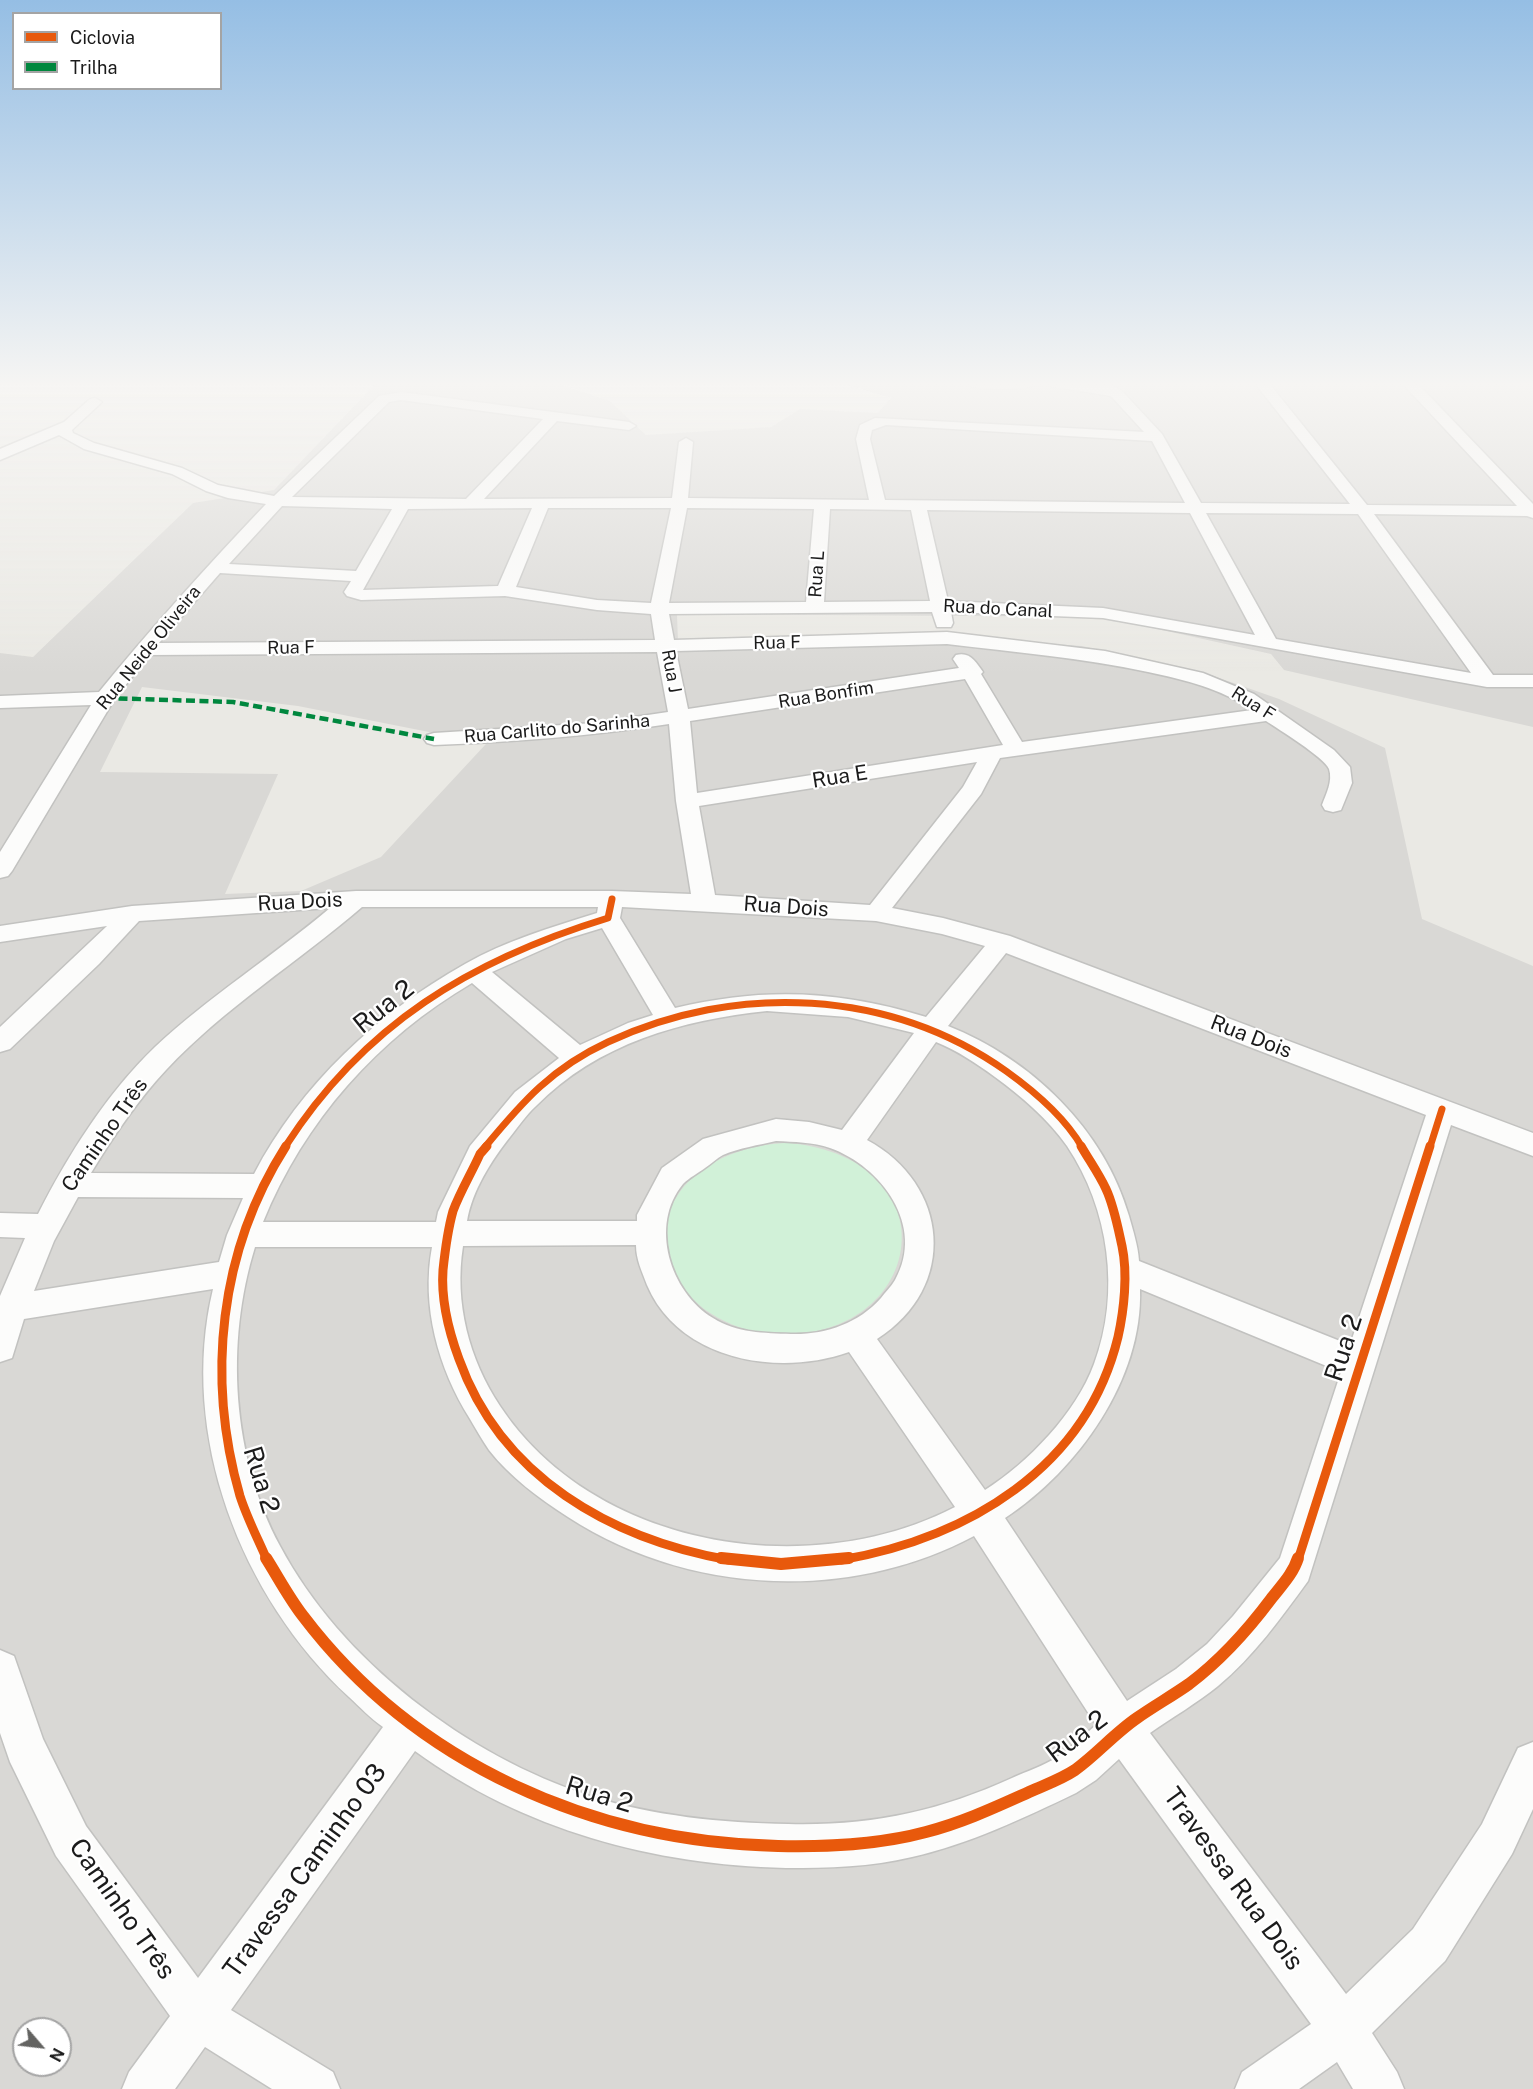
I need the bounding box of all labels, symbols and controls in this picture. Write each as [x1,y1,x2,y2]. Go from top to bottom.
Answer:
legend [12,12,222,90]
text: Ciclovia [70,27,135,48]
text: Trilha [70,57,117,78]
street label: Rua L [805,550,829,598]
street label: Rua Neide Oliveira [92,582,206,714]
street label: Rua do Canal [942,595,1054,623]
street label: Rua F [753,632,801,654]
street label: Rua F [267,637,315,659]
street label: Rua J [657,648,685,694]
street label: Rua Bonfim [777,677,875,713]
street label: Rua F [1227,682,1279,726]
street label: Rua Carlito do Sarinha [463,710,651,748]
street label: Rua E [810,760,870,794]
street label: Rua Dois [257,887,343,917]
street label: Rua Dois [743,891,829,923]
street label: Rua 2 [348,973,420,1041]
street label: Rua Dois [1207,1010,1295,1064]
street label: Caminho Três [57,1073,153,1197]
street label: Rua 2 [1319,1311,1369,1385]
street label: Rua 2 [236,1443,286,1517]
street label: Rua 2 [1040,1704,1114,1770]
street label: Travessa Caminho 03 [217,1758,393,1984]
street label: Rua 2 [562,1770,636,1820]
street label: Travessa Rua Dois [1156,1782,1310,1976]
street label: Caminho Três [62,1833,182,1985]
north arrow [12,2017,72,2077]
text: N [45,2045,68,2065]

